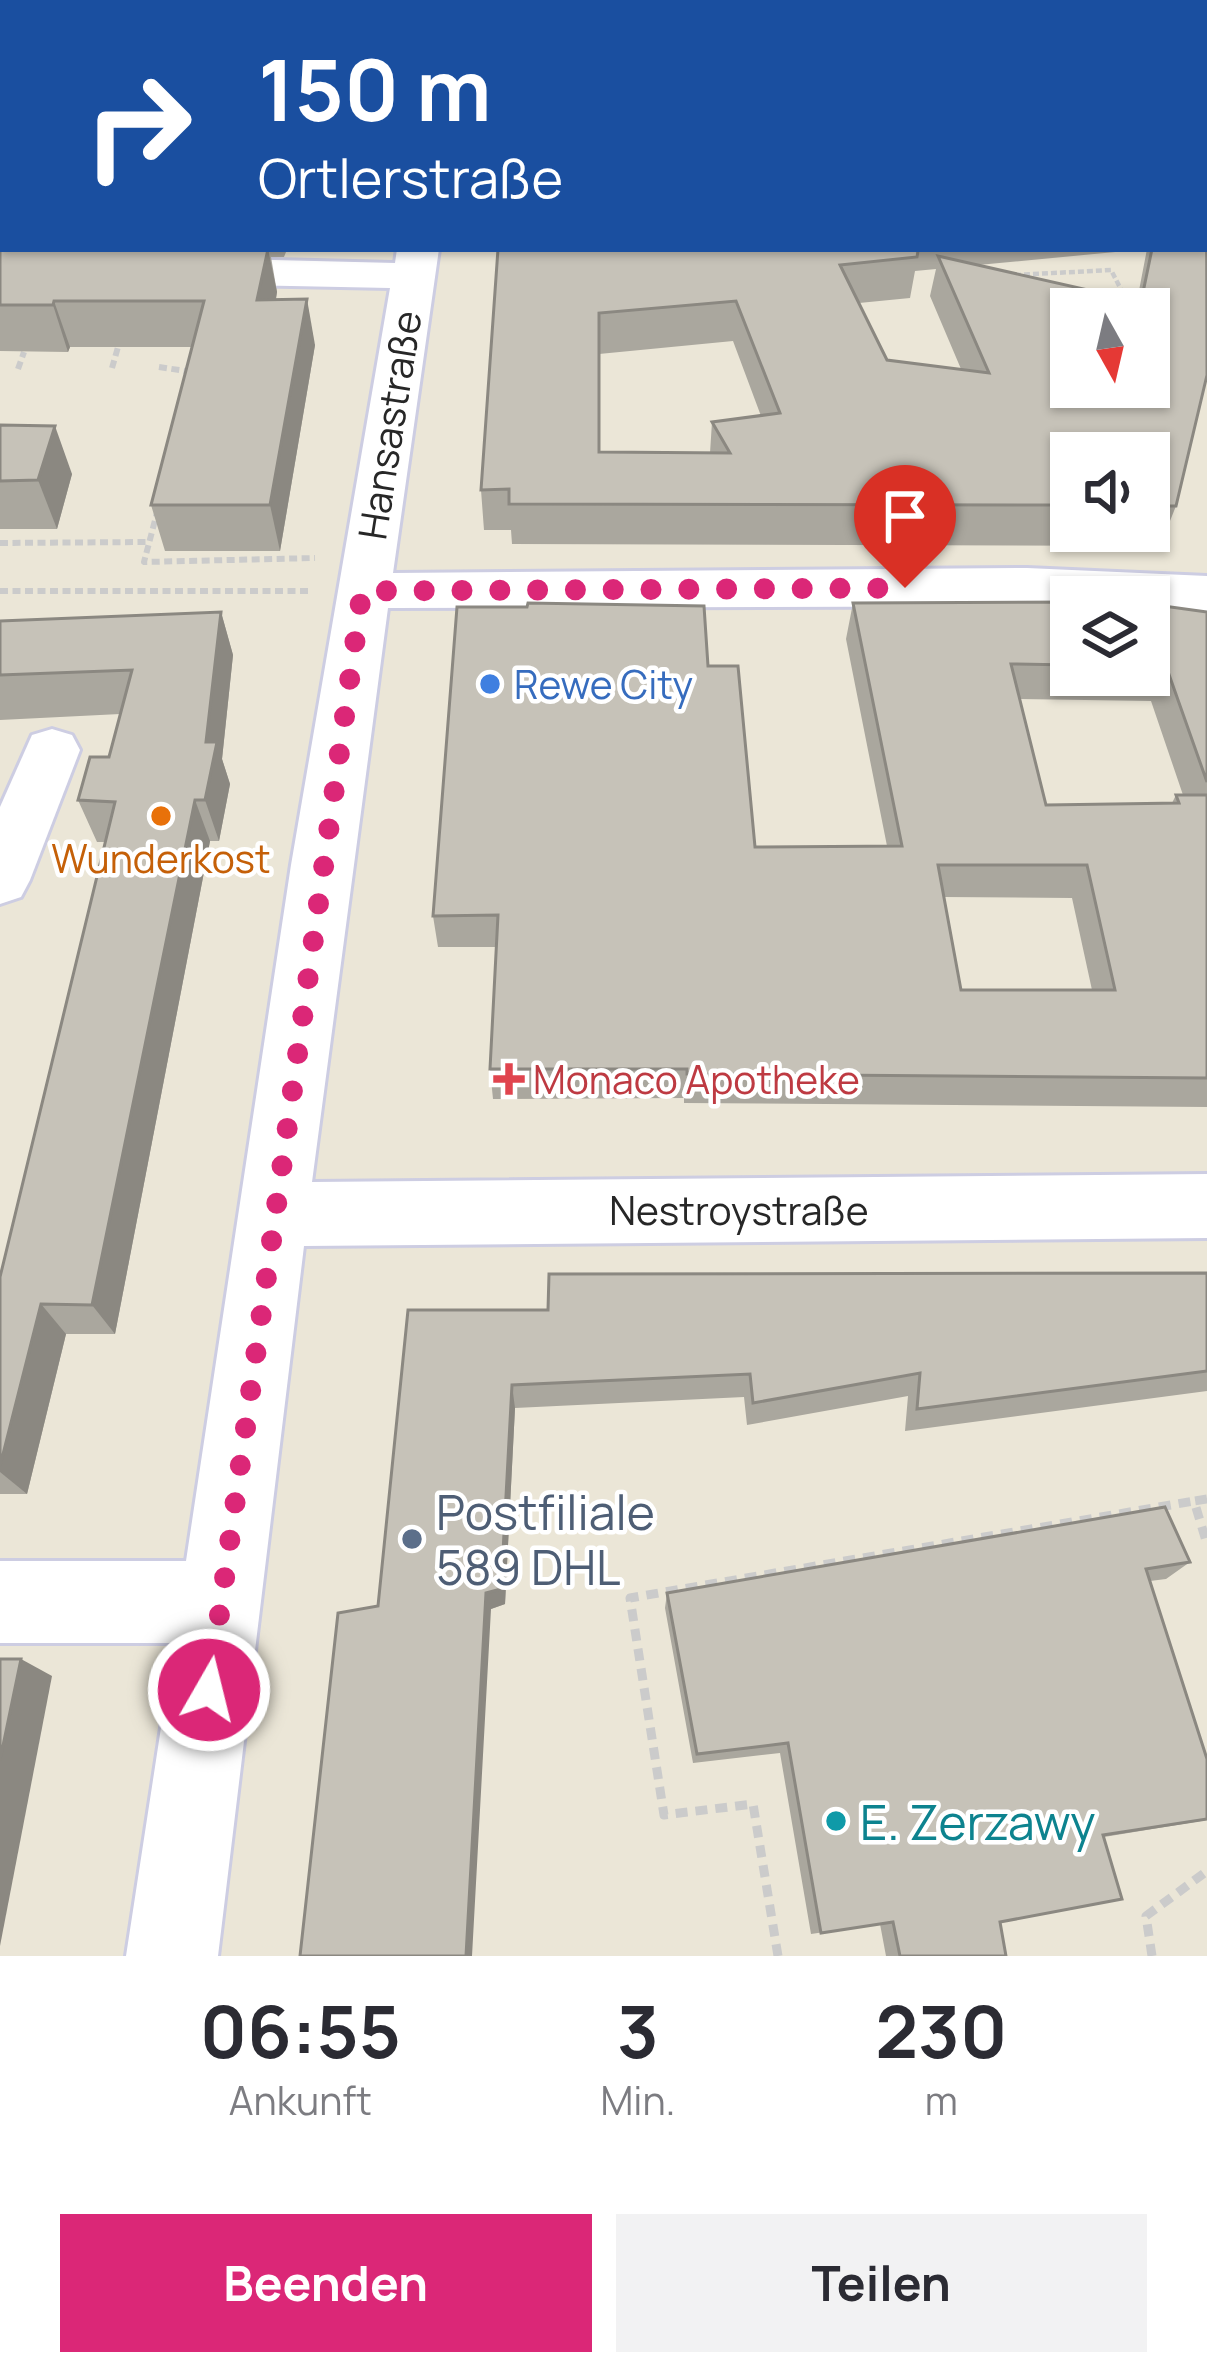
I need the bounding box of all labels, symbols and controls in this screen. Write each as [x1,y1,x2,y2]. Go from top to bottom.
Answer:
text: 150 m [258,31,492,146]
icon: right [60,48,216,204]
text: Ortlerstraße [258,140,563,214]
north arrow [1050,288,1170,408]
map controls [1050,288,1170,696]
street label: Hansastraße [344,307,434,543]
button: sound [1050,432,1170,552]
pin [854,465,956,588]
icon: arrive [872,483,938,549]
button: layers [1050,576,1170,696]
place label: Rewe City [514,657,693,711]
marker: Rewe City [477,671,503,697]
marker: Wunderkost [148,803,174,829]
place label: Wunderkost [51,831,271,885]
place label: Monaco Apotheke [533,1052,860,1106]
marker: Monaco Apotheke [496,1066,522,1092]
street label: Nestroystraße [609,1183,869,1237]
place label: Postfiliale 589 DHL [436,1479,655,1599]
marker: Postfiliale 589 DHL [399,1526,425,1552]
position arrow [146,1627,272,1753]
place label: E. Zerzawy [860,1789,1096,1854]
marker: E. Zerzawy [823,1808,849,1834]
text: 06:55 [200,1981,401,2080]
text: 3 [617,1981,659,2080]
text: 230 [875,1981,1007,2080]
text: Ankunft [229,2073,372,2127]
text: Min. [601,2073,676,2127]
text: m [925,2073,958,2127]
button: Beenden [60,2214,592,2352]
button: Teilen [616,2214,1147,2352]

